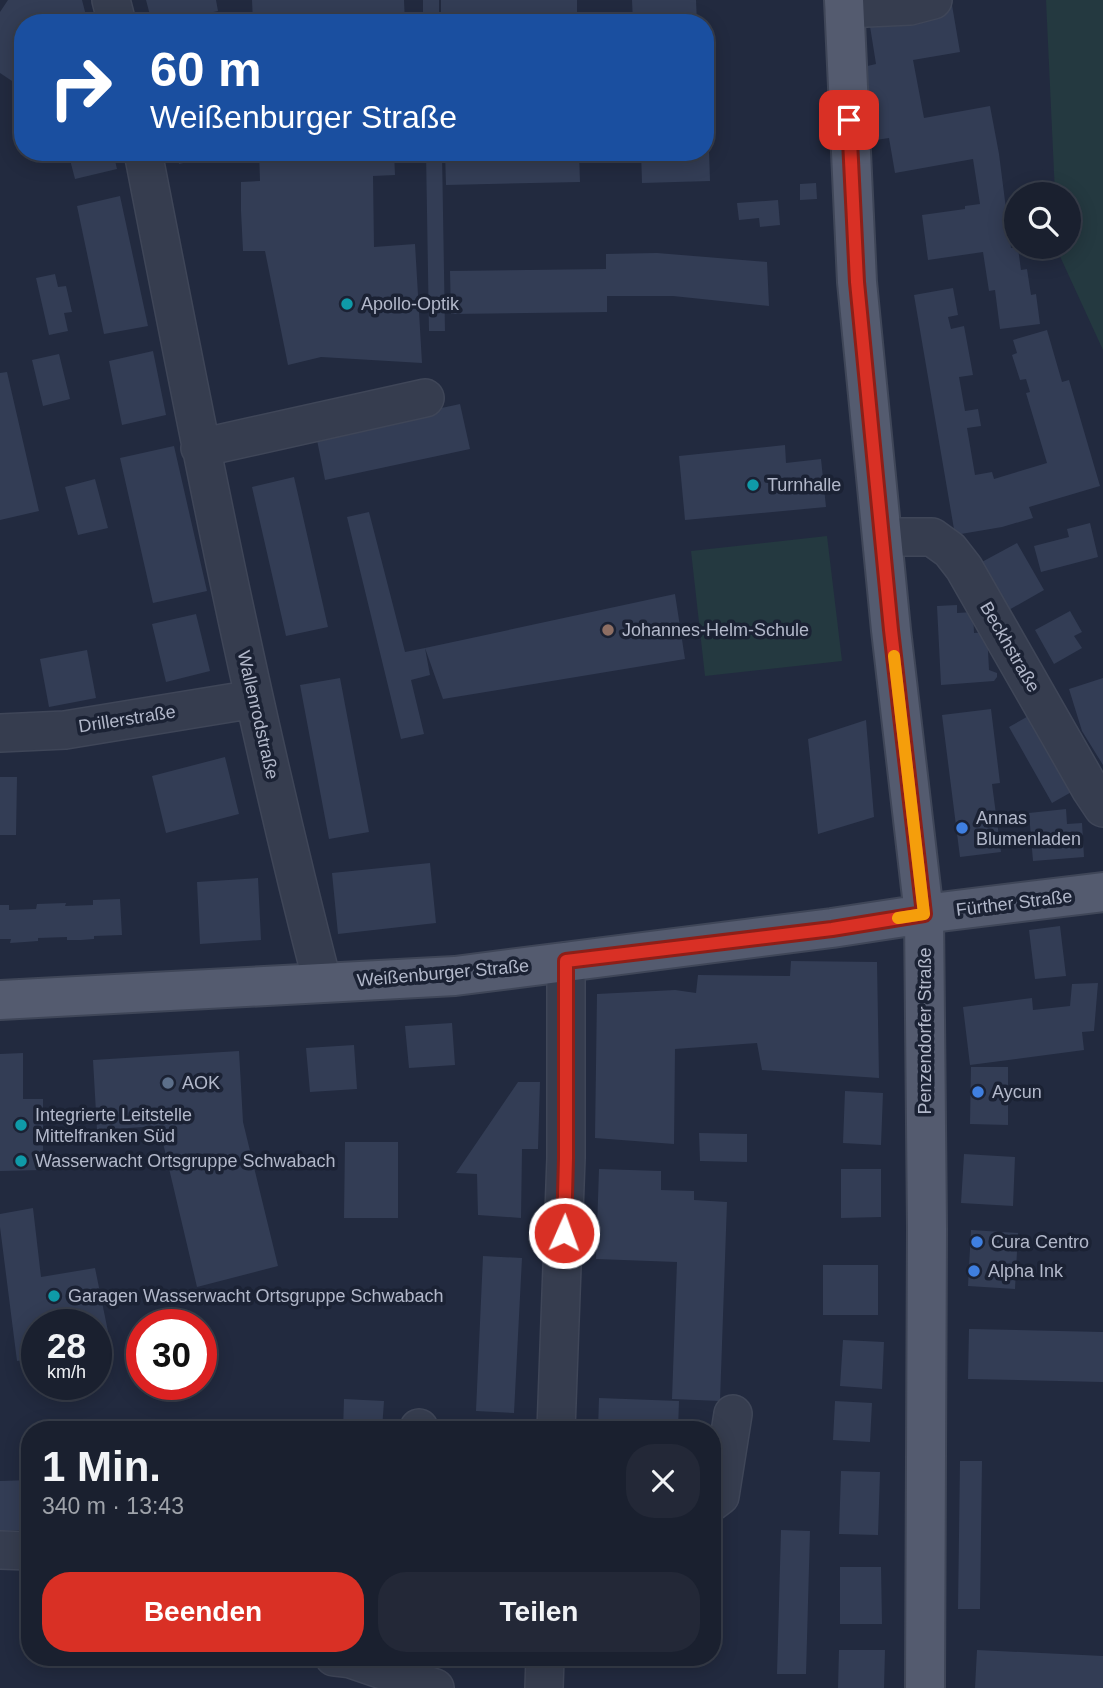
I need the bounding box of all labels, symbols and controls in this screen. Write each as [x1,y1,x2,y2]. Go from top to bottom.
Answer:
icon: right [35,42,126,133]
text: 60 m [150,42,262,96]
pin [819,90,879,150]
text: Weißenburger Straße [150,99,457,135]
icon: arrive [830,101,868,139]
map controls [1004,182,1081,259]
button: search [1004,182,1081,259]
place label: Apollo-Optik [361,294,460,314]
marker: Apollo-Optik [339,296,355,312]
place label: Turnhalle [767,475,841,495]
marker: Turnhalle [745,477,761,493]
street label: Beckhstraße [976,598,1044,696]
place label: Johannes-Helm-Schule [622,620,809,640]
marker: Johannes-Helm-Schule [600,622,616,638]
street label: Wallenrodstraße [233,649,283,781]
street label: Drillerstraße [77,701,177,737]
place label: Annas Blumenladen [976,808,1081,849]
marker: Annas Blumenladen [954,820,970,836]
street label: Fürther Straße [955,886,1073,920]
street label: Penzendorfer Straße [915,947,935,1115]
street label: Weißenburger Straße [356,956,530,990]
place label: AOK [182,1073,220,1093]
marker: AOK [160,1075,176,1091]
place label: Aycun [992,1082,1042,1102]
marker: Aycun [970,1084,986,1100]
place label: Integrierte Leitstelle Mittelfranken Süd [35,1105,192,1146]
marker: Integrierte Leitstelle Mittelfranken Süd [13,1117,29,1133]
place label: Wasserwacht Ortsgruppe Schwabach [35,1151,335,1171]
marker: Wasserwacht Ortsgruppe Schwabach [13,1153,29,1169]
position arrow [527,1196,601,1270]
place label: Cura Centro [991,1232,1089,1252]
marker: Cura Centro [969,1234,985,1250]
place label: Alpha Ink [988,1261,1064,1281]
marker: Alpha Ink [966,1263,982,1279]
place label: Garagen Wasserwacht Ortsgruppe Schwabach [68,1286,444,1306]
marker: Garagen Wasserwacht Ortsgruppe Schwabach [46,1288,62,1304]
speed limit sign: 30 [126,1309,217,1400]
text: 28 [47,1326,86,1365]
text: km/h [47,1362,86,1382]
text: 1 Min. [42,1443,161,1490]
button: close [626,1444,700,1518]
text: 340 m · 13:43 [42,1493,184,1519]
button: Beenden [42,1572,364,1652]
button: Teilen [378,1572,700,1652]

